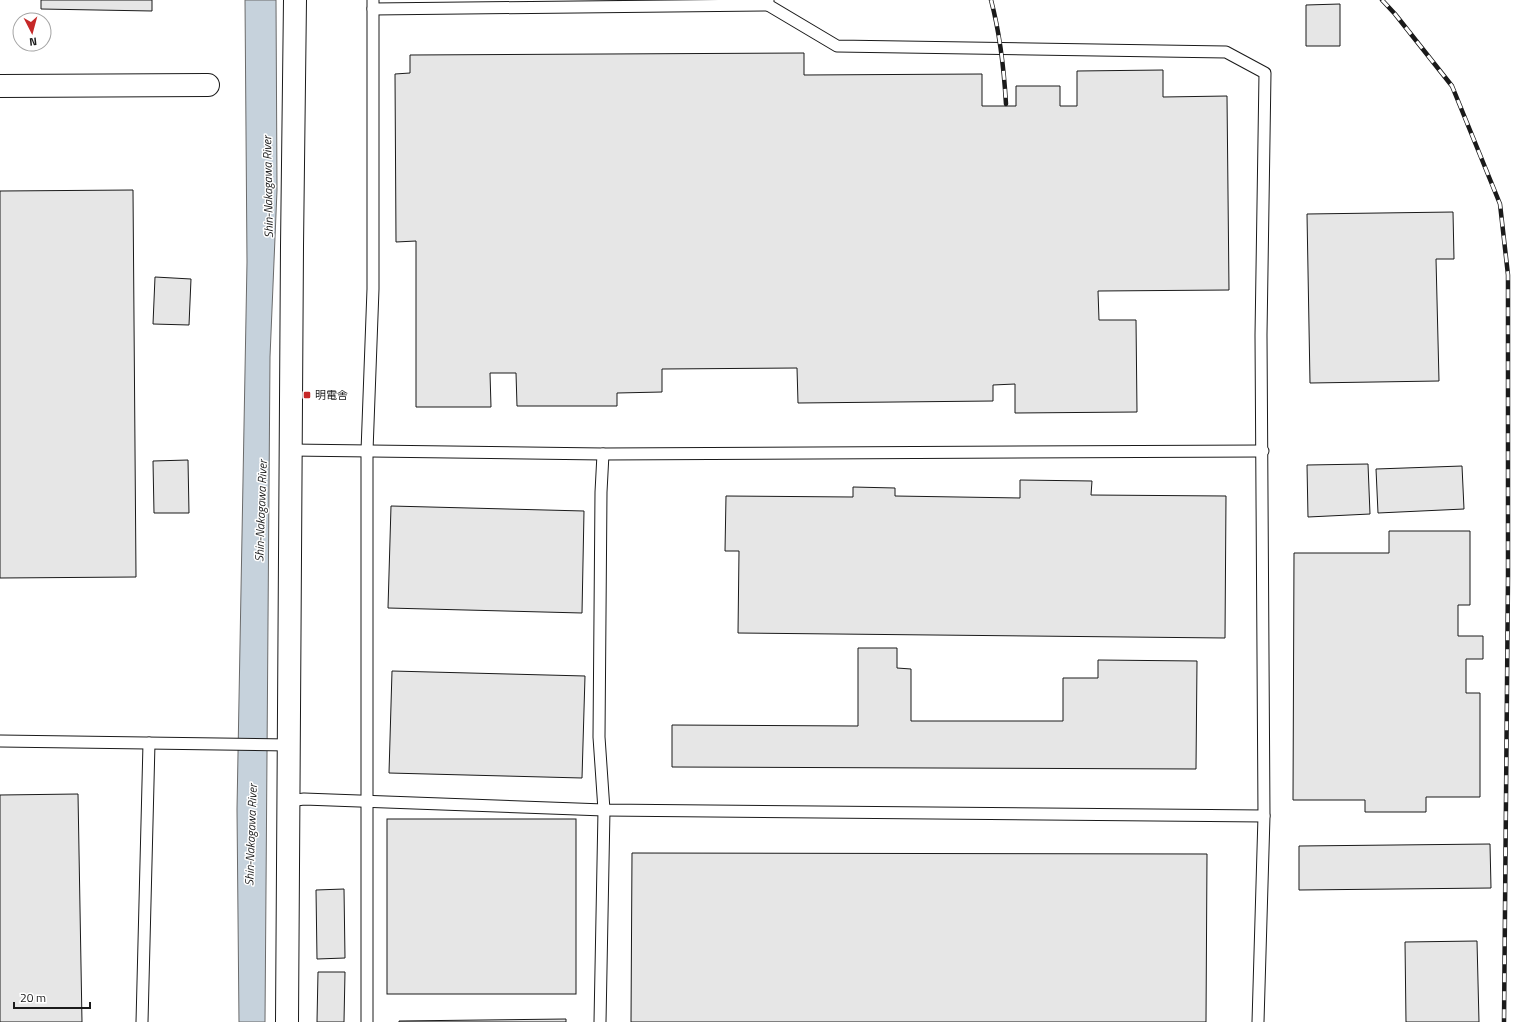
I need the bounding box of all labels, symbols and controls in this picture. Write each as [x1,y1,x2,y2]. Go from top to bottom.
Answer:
north arrow [12,12,52,52]
text: N [28,34,38,50]
water label: Shin-Nakagawa River [257,134,278,238]
place label: 明電舎 [315,387,348,403]
marker: 明電舎 [302,390,312,400]
water label: Shin-Nakagawa River [249,458,272,562]
water label: Shin-Nakagawa River [239,782,262,886]
scale bar [14,984,90,1010]
text: 20 m [20,988,46,1007]

